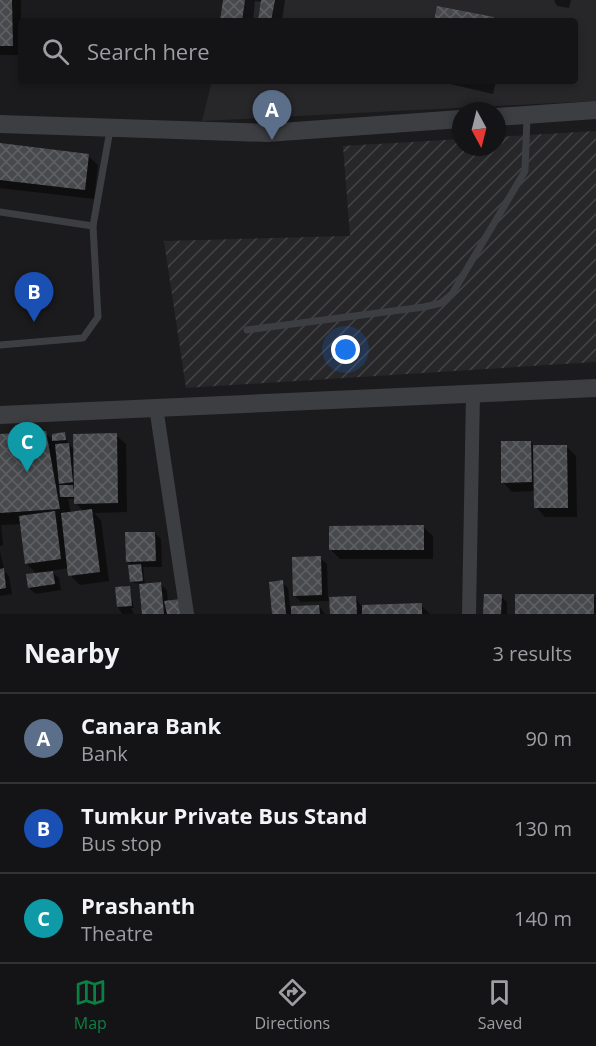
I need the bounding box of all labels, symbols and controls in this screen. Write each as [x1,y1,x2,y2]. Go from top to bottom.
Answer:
search box [18,18,578,84]
icon: search [39,35,72,68]
text: Search here [87,36,210,66]
pin: A [252,90,292,140]
north arrow [452,102,506,156]
pin: B [15,272,54,322]
your location [331,335,360,364]
pin: C [8,422,46,472]
text: Nearby [24,635,119,671]
text: 3 results [492,640,572,667]
text: Canara Bank [81,710,221,740]
text: A [37,725,50,752]
text: 90 m [525,725,572,752]
text: Bank [81,740,128,767]
text: Tumkur Private Bus Stand [81,800,367,830]
text: B [37,815,50,842]
text: 130 m [514,815,572,842]
text: Bus stop [81,830,162,857]
text: Prashanth [81,890,195,920]
text: C [37,905,50,932]
text: 140 m [514,905,572,932]
text: Theatre [81,920,153,947]
tab: Map [74,976,107,1034]
tab: Directions [254,976,330,1034]
tab: Saved [478,976,522,1034]

